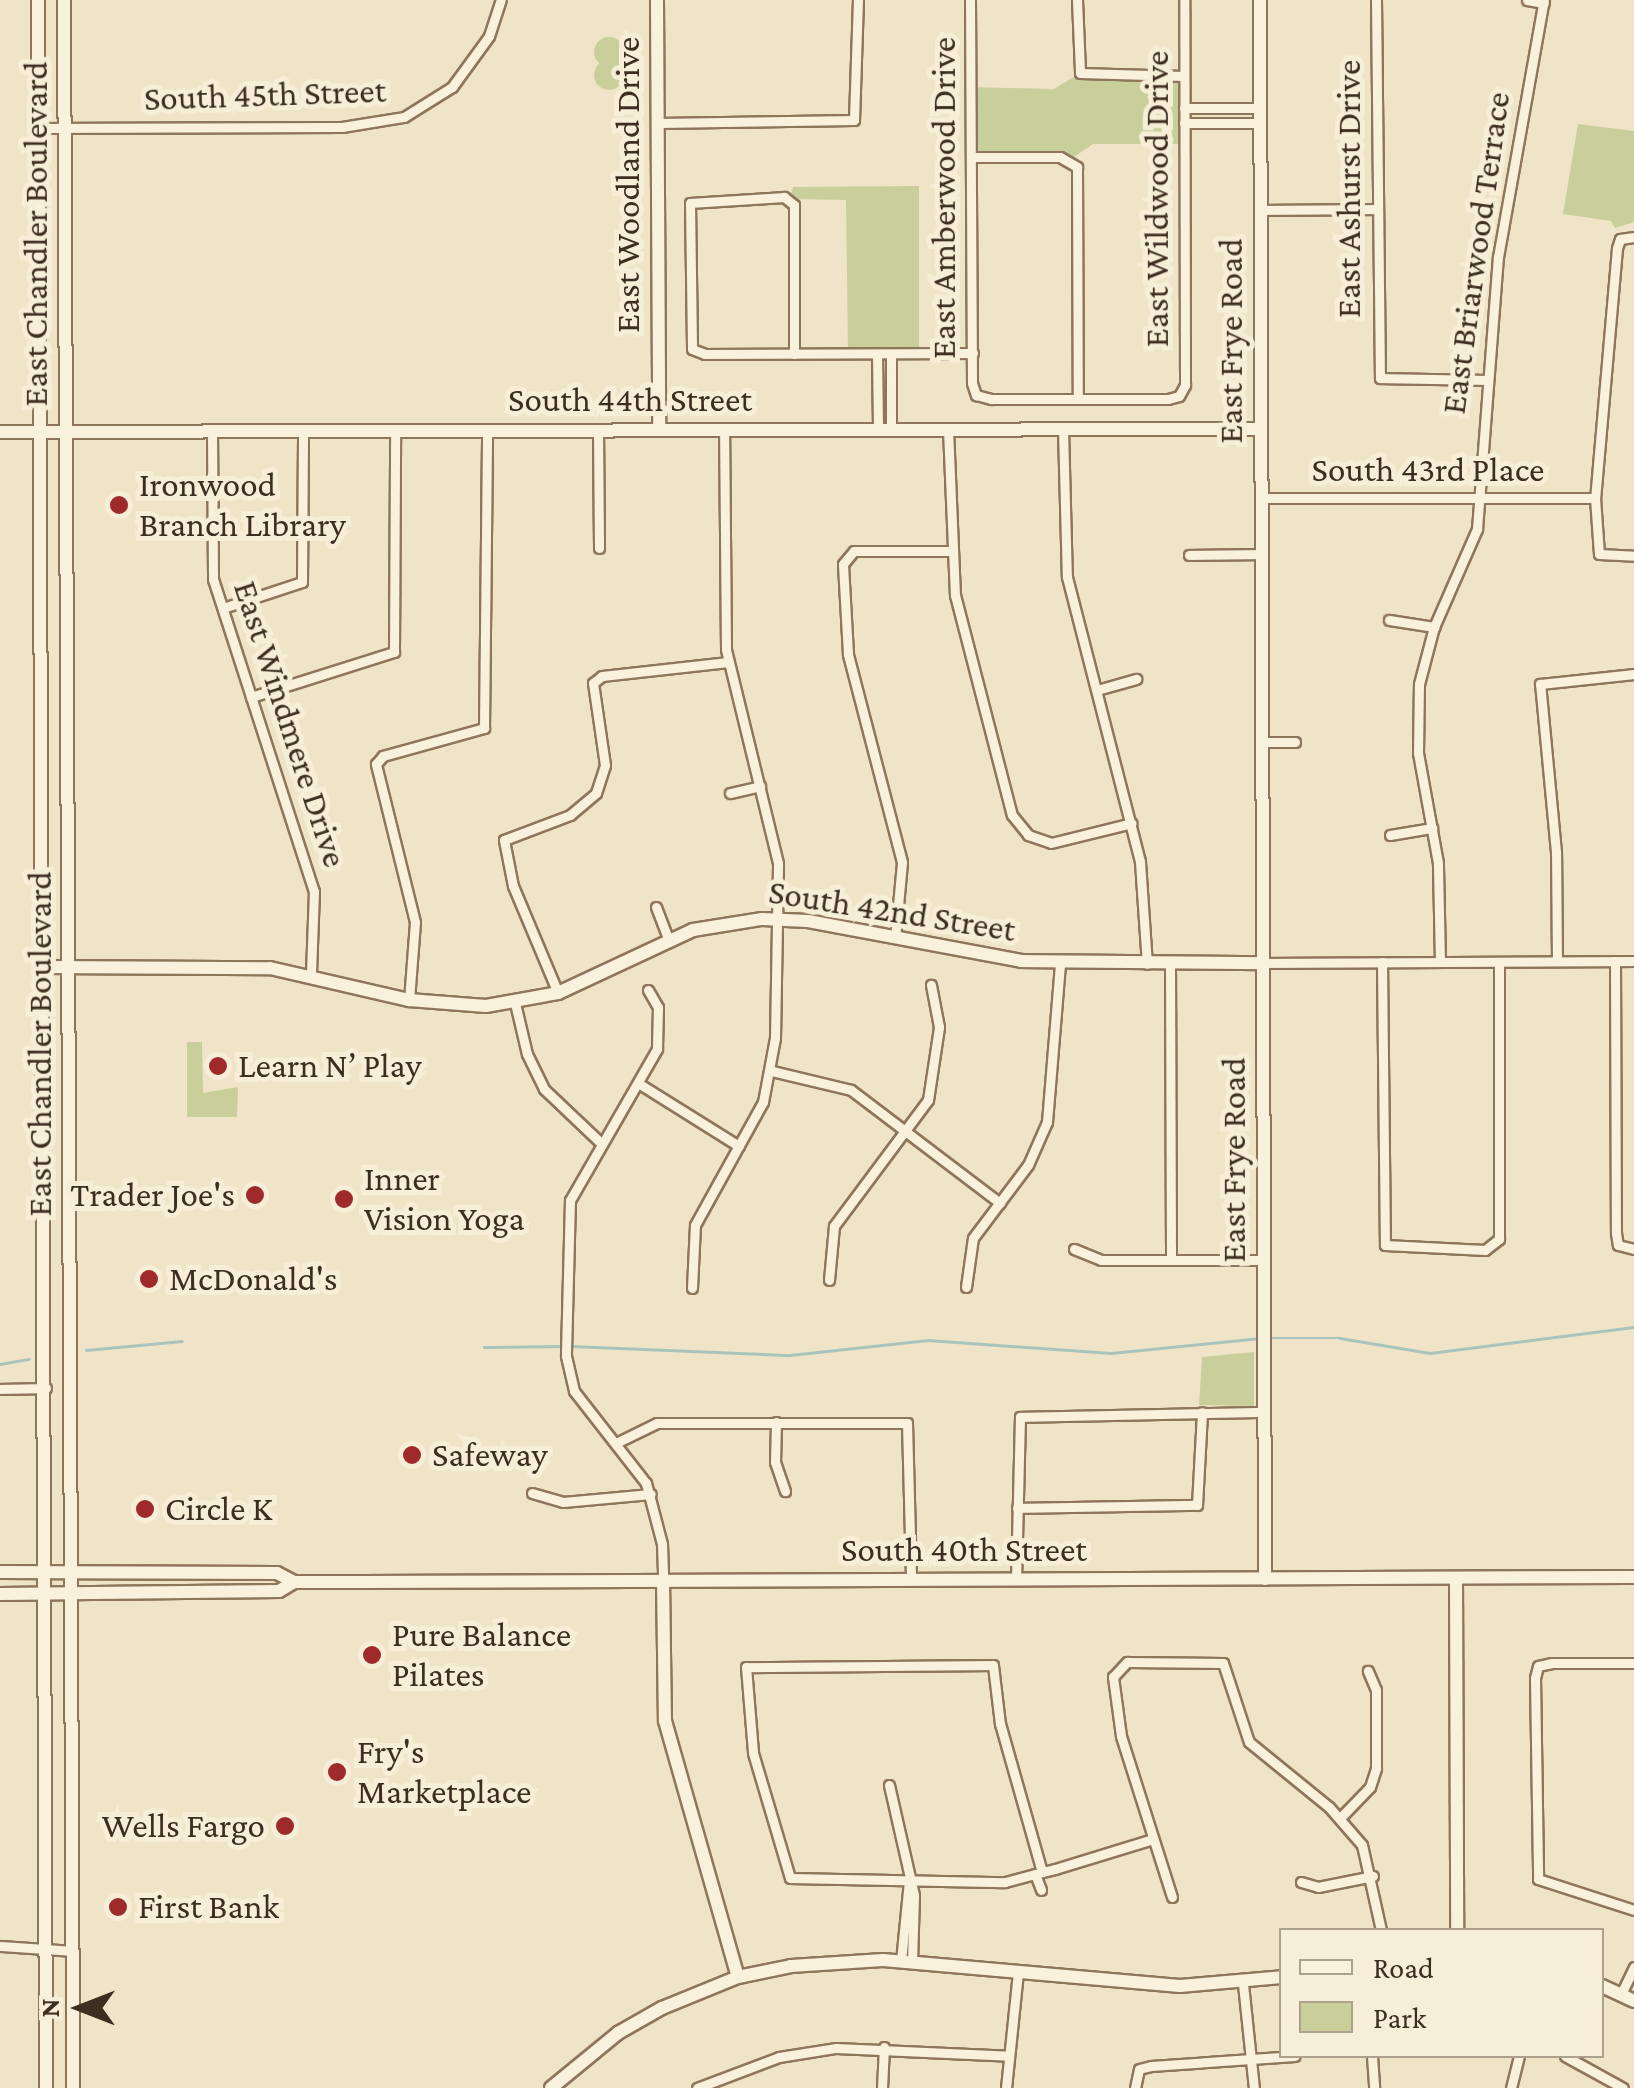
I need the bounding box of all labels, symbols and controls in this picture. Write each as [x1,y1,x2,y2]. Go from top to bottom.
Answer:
street label: East Woodland Drive [607,37,649,333]
street label: East Amberwood Drive [923,37,965,359]
street label: East Wildwood Drive [1136,51,1178,347]
street label: East Ashurst Drive [1328,60,1370,318]
street label: East Chandler Boulevard [15,61,57,407]
street label: South 45th Street [143,70,387,120]
street label: East Briarwood Terrace [1433,89,1519,417]
street label: East Frye Road [1210,238,1252,444]
street label: South 44th Street [508,379,752,421]
street label: South 43rd Place [1312,449,1544,491]
place label: Ironwood Branch Library [139,464,346,546]
marker: Ironwood Branch Library [108,494,130,516]
street label: East Windmere Drive [224,576,356,872]
street label: East Chandler Boulevard [19,871,61,1217]
street label: South 42nd Street [766,871,1018,951]
place label: Learn N’ Play [238,1045,422,1087]
marker: Learn N’ Play [207,1055,229,1077]
street label: East Frye Road [1213,1057,1255,1263]
place label: Inner Vision Yoga [364,1158,525,1240]
place label: Trader Joe's [70,1174,235,1216]
marker: Trader Joe's [244,1184,266,1206]
marker: Inner Vision Yoga [333,1188,355,1210]
place label: McDonald's [169,1258,338,1300]
marker: McDonald's [138,1268,160,1290]
place label: Safeway [432,1434,548,1476]
marker: Safeway [401,1444,423,1466]
place label: Circle K [165,1488,272,1530]
marker: Circle K [134,1498,156,1520]
street label: South 40th Street [841,1529,1087,1571]
place label: Pure Balance Pilates [392,1614,571,1696]
marker: Pure Balance Pilates [361,1644,383,1666]
place label: Fry's Marketplace [357,1731,531,1813]
marker: Fry's Marketplace [326,1761,348,1783]
place label: Wells Fargo [102,1805,265,1847]
marker: Wells Fargo [274,1815,296,1837]
place label: First Bank [138,1886,279,1928]
marker: First Bank [107,1896,129,1918]
legend [1279,1928,1604,2058]
text: Road [1373,1951,1434,1984]
north arrow [30,1958,130,2058]
text: N [34,1998,65,2018]
text: Park [1373,2001,1426,2034]

